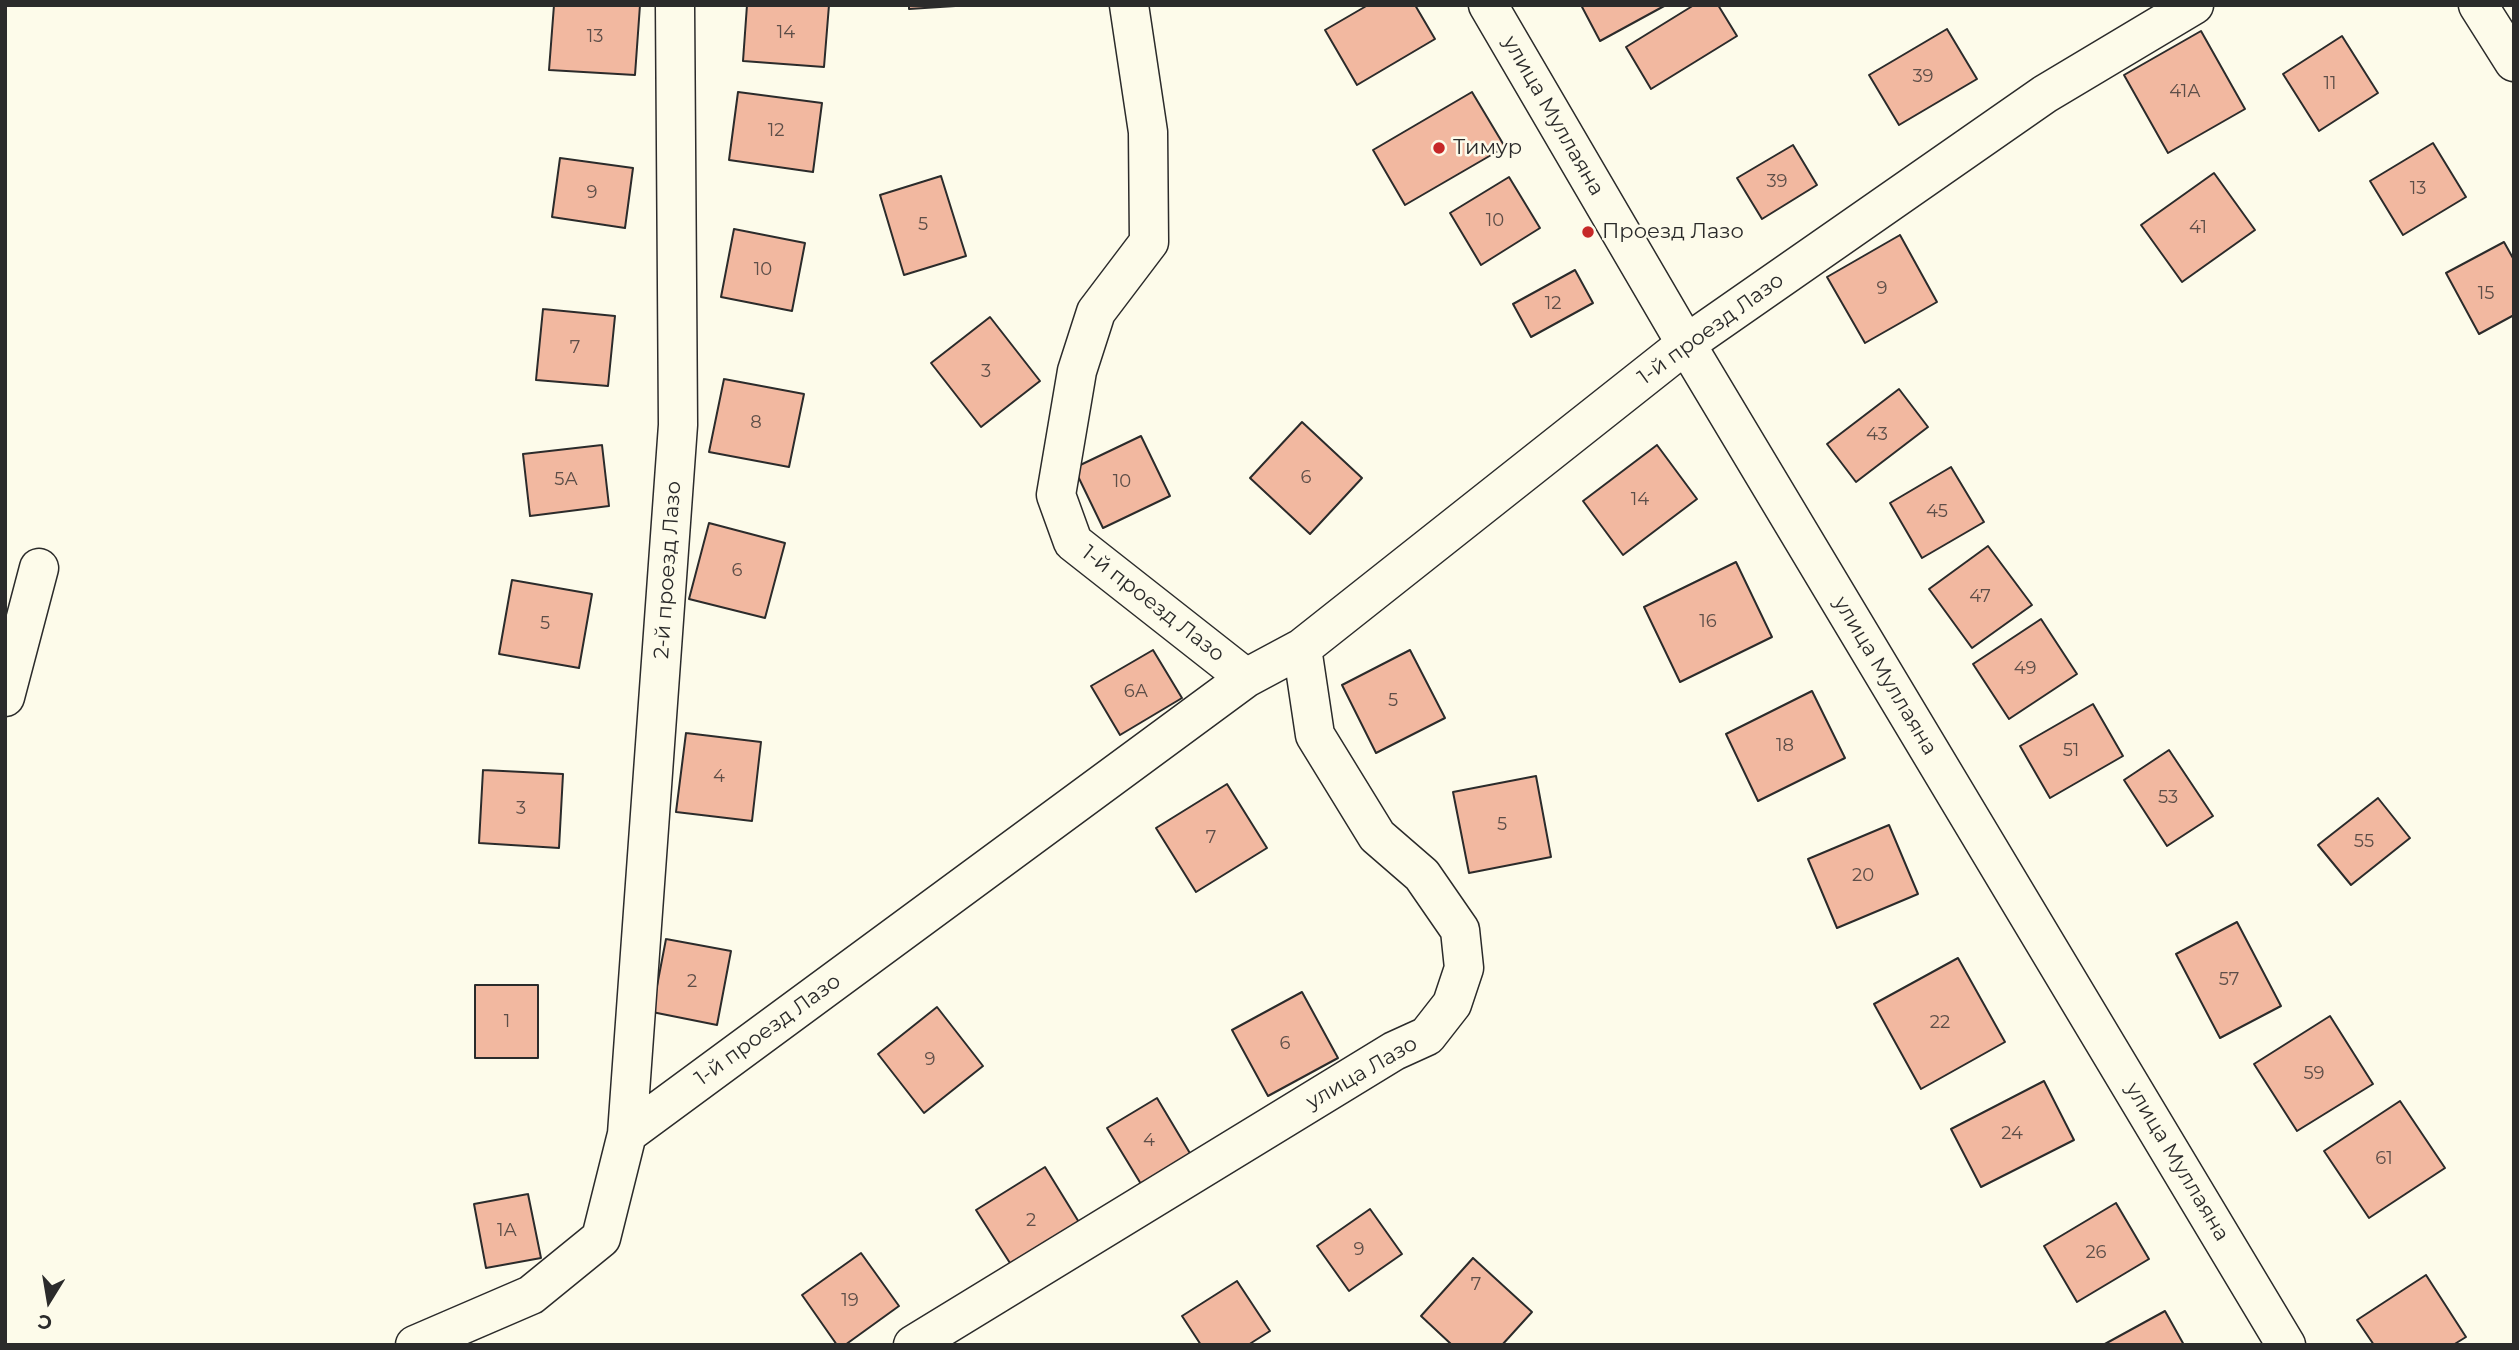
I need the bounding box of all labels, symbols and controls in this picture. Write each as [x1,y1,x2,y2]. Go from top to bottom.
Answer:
house number: 14 [777,22,795,44]
house number: 13 [587,26,603,48]
street label: улица Муллаяна [1497,32,1609,200]
house number: 39 [1912,66,1934,88]
house number: 11 [2324,73,2336,95]
house number: 41А [2169,81,2201,103]
house number: 12 [768,120,784,142]
place label: Тимур [1453,135,1522,161]
marker: Тимур [1431,140,1447,156]
house number: 39 [1766,171,1788,193]
house number: 13 [2410,178,2426,200]
house number: 9 [587,182,597,204]
house number: 10 [1486,210,1504,232]
house number: 5 [918,214,928,236]
house number: 41 [2189,217,2207,239]
place label: Проезд Лазо [1602,219,1744,245]
marker: Проезд Лазо [1580,224,1596,240]
house number: 10 [754,259,772,281]
street label: 1-й проезд Лазо [1633,268,1789,390]
house number: 9 [1877,278,1887,300]
house number: 15 [2478,283,2494,305]
house number: 12 [1545,293,1561,315]
house number: 7 [570,337,580,359]
house number: 3 [981,361,991,383]
house number: 8 [750,412,762,434]
house number: 43 [1866,424,1888,446]
house number: 6 [1301,467,1311,489]
house number: 5А [554,469,578,491]
house number: 10 [1113,471,1131,493]
street label: 2-й проезд Лазо [649,480,687,660]
house number: 14 [1631,489,1649,511]
house number: 45 [1926,501,1948,523]
street label: 1-й проезд Лазо [1077,540,1229,668]
house number: 6 [732,560,742,582]
house number: 47 [1969,586,1991,608]
street label: улица Муллаяна [1828,592,1942,760]
house number: 16 [1699,611,1717,633]
house number: 5 [540,613,550,635]
house number: 49 [2014,658,2036,680]
house number: 6А [1124,681,1148,703]
house number: 5 [1388,690,1398,712]
house number: 18 [1776,735,1794,757]
house number: 51 [2063,740,2079,762]
house number: 4 [713,766,725,788]
house number: 53 [2158,787,2178,809]
house number: 3 [516,798,526,820]
house number: 5 [1497,814,1507,836]
house number: 7 [1206,827,1216,849]
house number: 55 [2354,831,2374,853]
house number: 20 [1852,865,1874,887]
street label: 1-й проезд Лазо [690,969,846,1091]
house number: 57 [2219,969,2239,991]
house number: 2 [687,971,697,993]
house number: 1 [504,1011,510,1033]
house number: 22 [1930,1012,1950,1034]
street label: улица Лазо [1302,1031,1422,1115]
house number: 6 [1280,1033,1290,1055]
house number: 9 [925,1049,935,1071]
house number: 59 [2303,1063,2325,1085]
street label: улица Муллаяна [2120,1078,2234,1246]
house number: 24 [2001,1123,2023,1145]
house number: 4 [1143,1130,1155,1152]
house number: 61 [2375,1148,2393,1170]
house number: 2 [1026,1210,1036,1232]
house number: 1А [497,1220,517,1242]
house number: 9 [1354,1239,1364,1261]
house number: 26 [2085,1242,2107,1264]
north arrow [14,1266,84,1336]
house number: 7 [1471,1274,1481,1296]
house number: 19 [841,1290,859,1312]
text: С [36,1310,54,1335]

